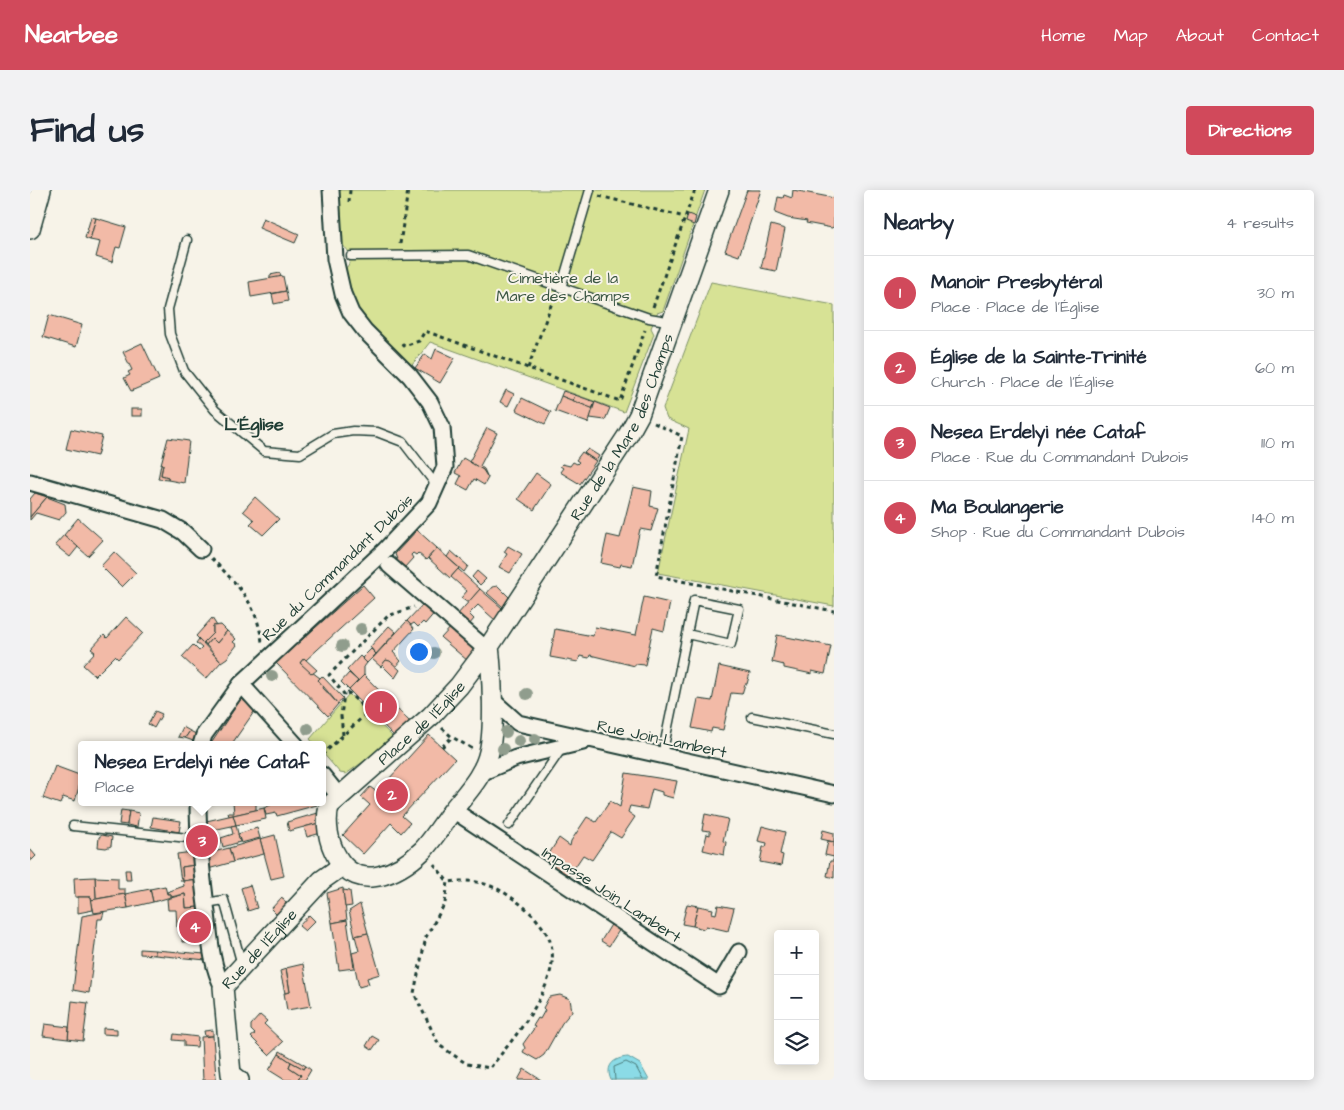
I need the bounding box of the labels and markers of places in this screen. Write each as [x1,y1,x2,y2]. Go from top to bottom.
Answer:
pin: 1 [365,688,397,726]
pin: 2 [376,776,408,814]
pin: 3 [186,822,218,860]
pin: 4 [179,908,211,946]

